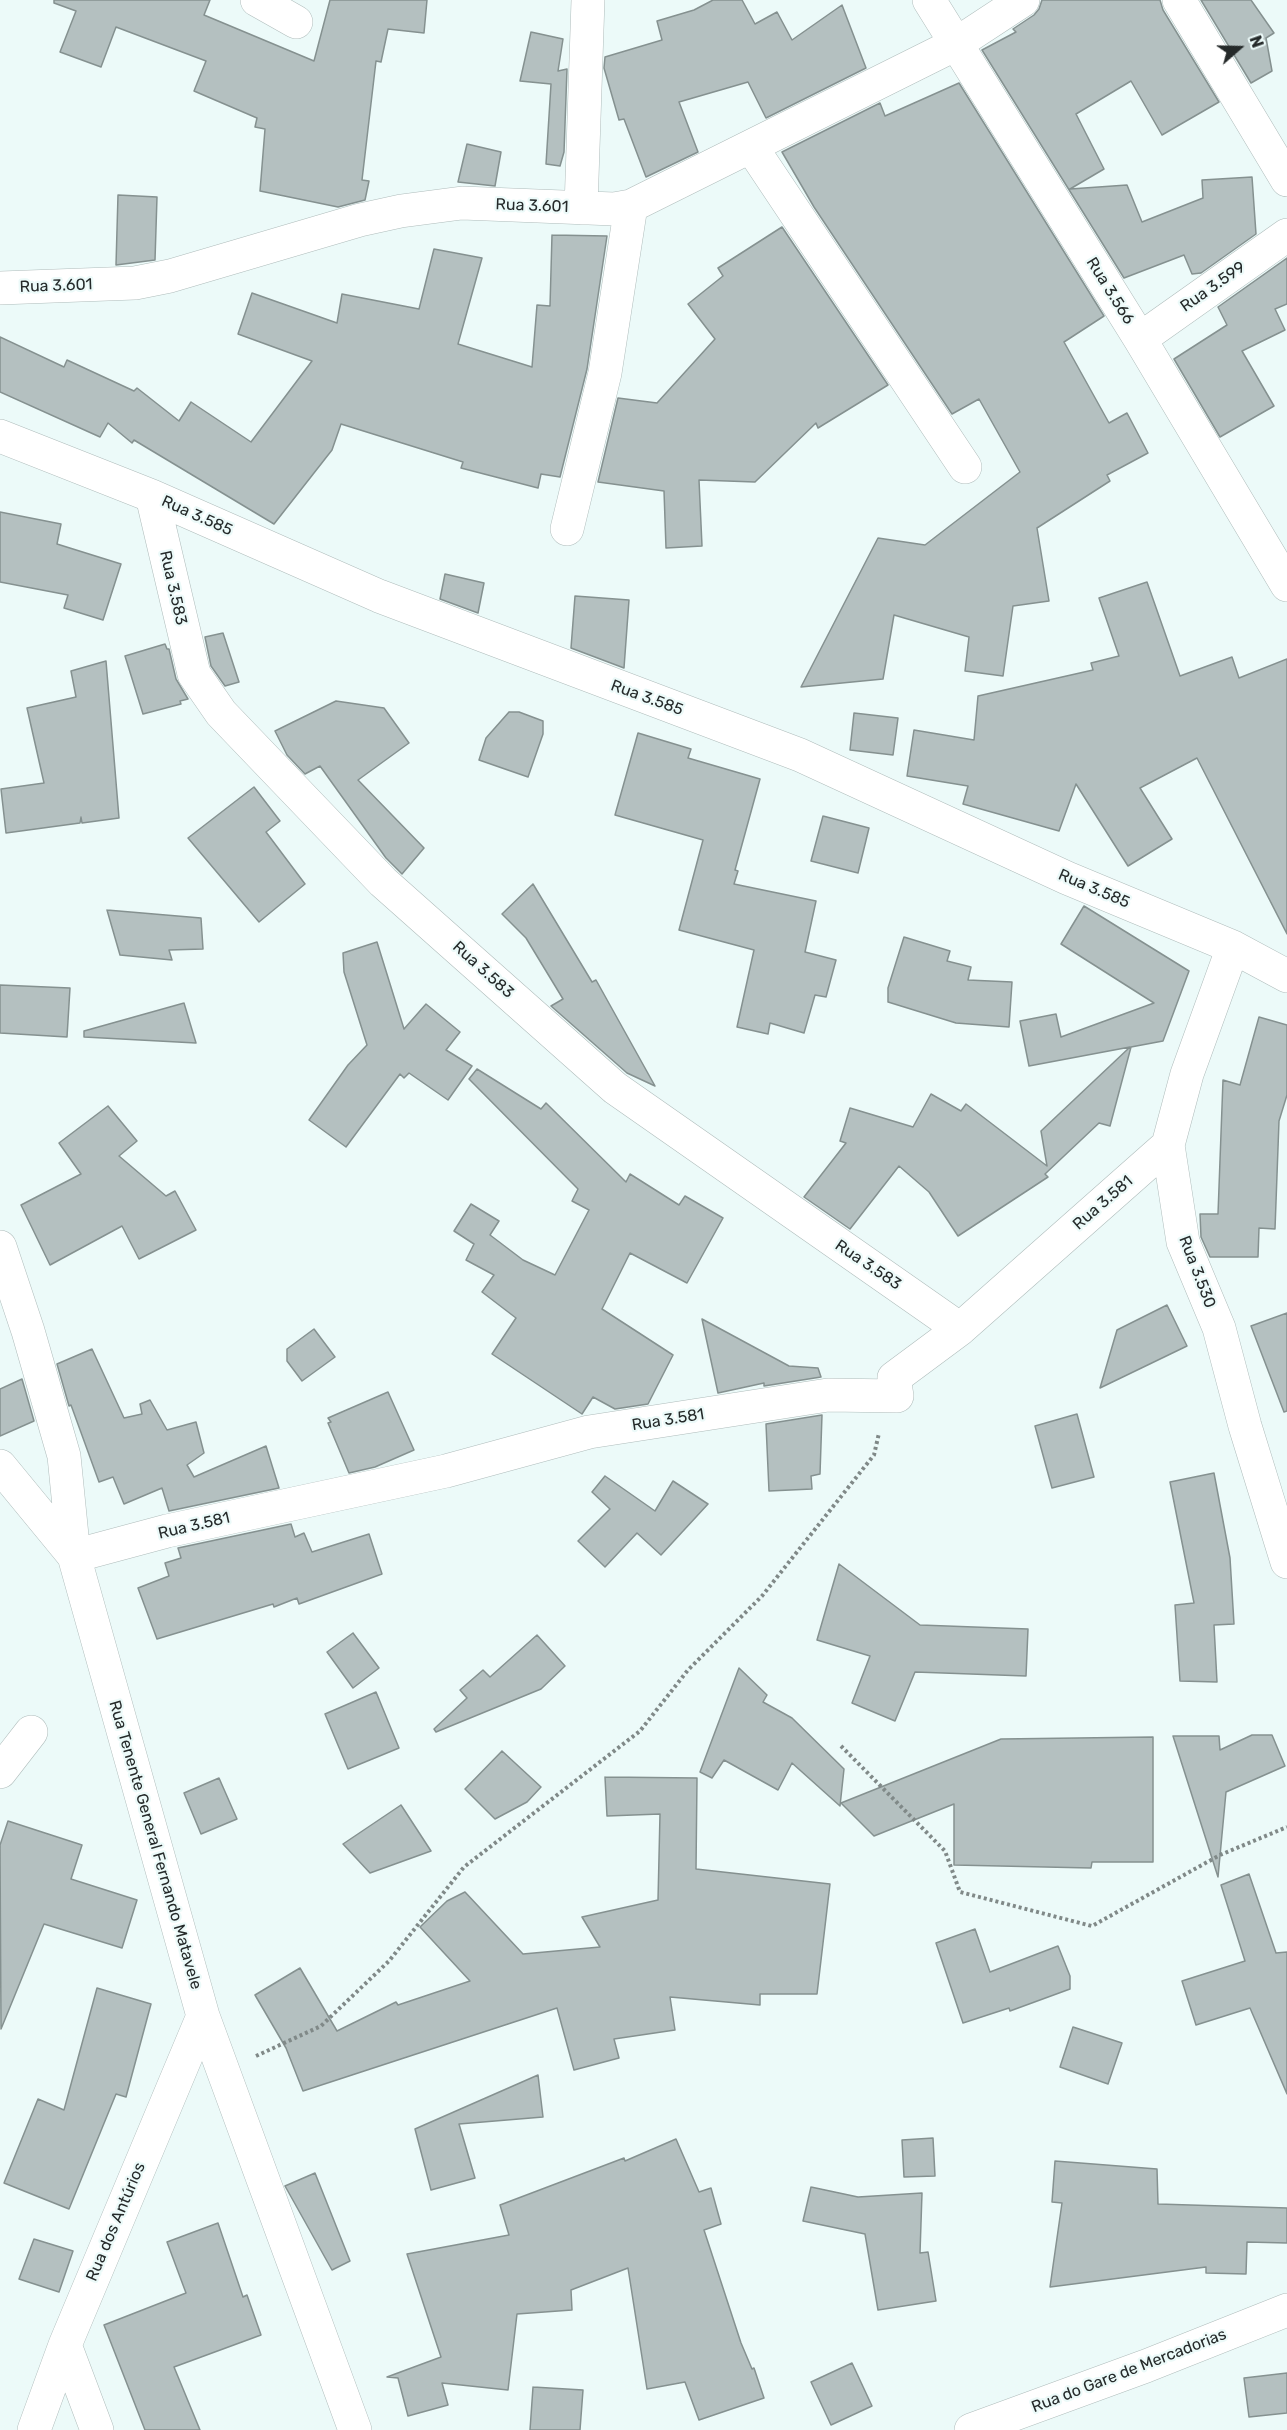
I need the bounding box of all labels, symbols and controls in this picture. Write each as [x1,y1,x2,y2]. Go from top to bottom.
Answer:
north arrow [1209,18,1269,78]
text: N [1245,33,1267,50]
street label: Rua 3.601 [495,195,569,217]
street label: Rua 3.566 [1082,254,1138,328]
street label: Rua 3.599 [1177,258,1249,316]
street label: Rua 3.601 [19,275,93,297]
street label: Rua 3.585 [159,492,235,540]
street label: Rua 3.583 [155,549,191,627]
street label: Rua 3.585 [608,676,686,720]
street label: Rua 3.585 [1055,865,1133,913]
street label: Rua 3.583 [448,938,518,1002]
street label: Rua 3.581 [1069,1172,1137,1234]
street label: Rua 3.530 [1174,1233,1220,1311]
street label: Rua 3.583 [831,1236,905,1294]
street label: Rua 3.581 [630,1405,706,1435]
street label: Rua 3.581 [156,1508,232,1544]
street label: Rua Tenente General Fernando Matavele [104,1698,206,1992]
street label: Rua dos Antúrios [82,2160,150,2284]
street label: Rua do Gare de Mercadorias [1029,2325,1229,2417]

